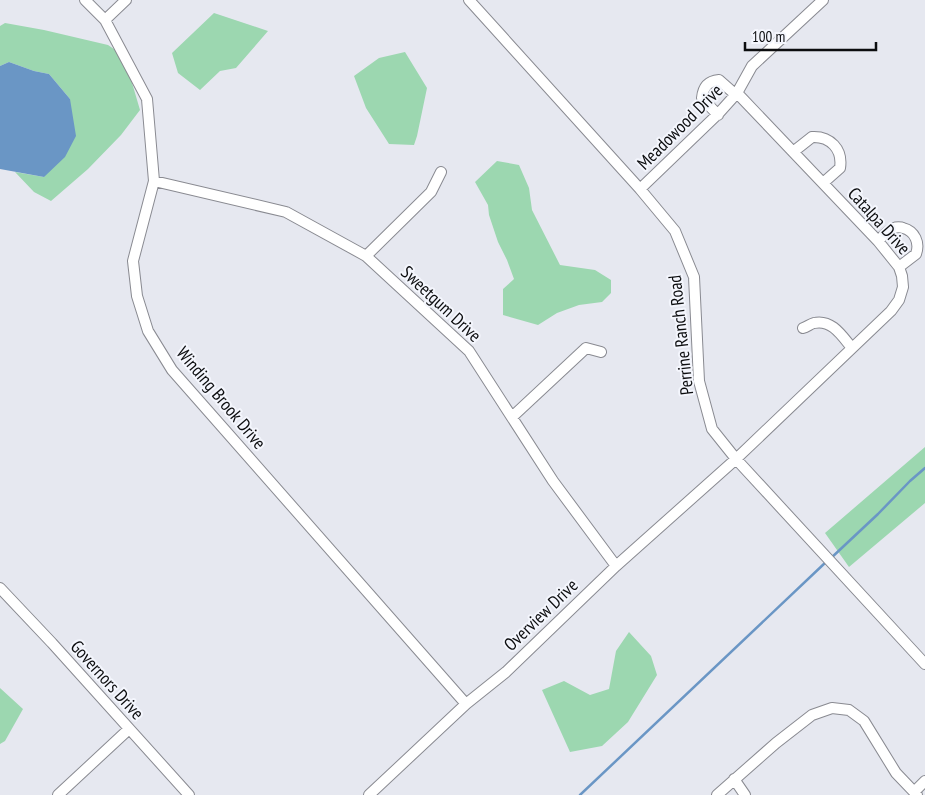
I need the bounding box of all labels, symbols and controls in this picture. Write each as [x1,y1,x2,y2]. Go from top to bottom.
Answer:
scale bar [745,20,876,52]
text: 100 m [752,27,785,46]
street label: Meadowood Drive [632,79,727,174]
street label: Catalpa Drive [843,182,916,259]
street label: Sweetgum Drive [396,261,486,347]
street label: Perrine Ranch Road [663,274,698,396]
street label: Winding Brook Drive [172,342,271,454]
street label: Overview Drive [499,574,582,656]
street label: Governors Drive [66,635,149,724]

